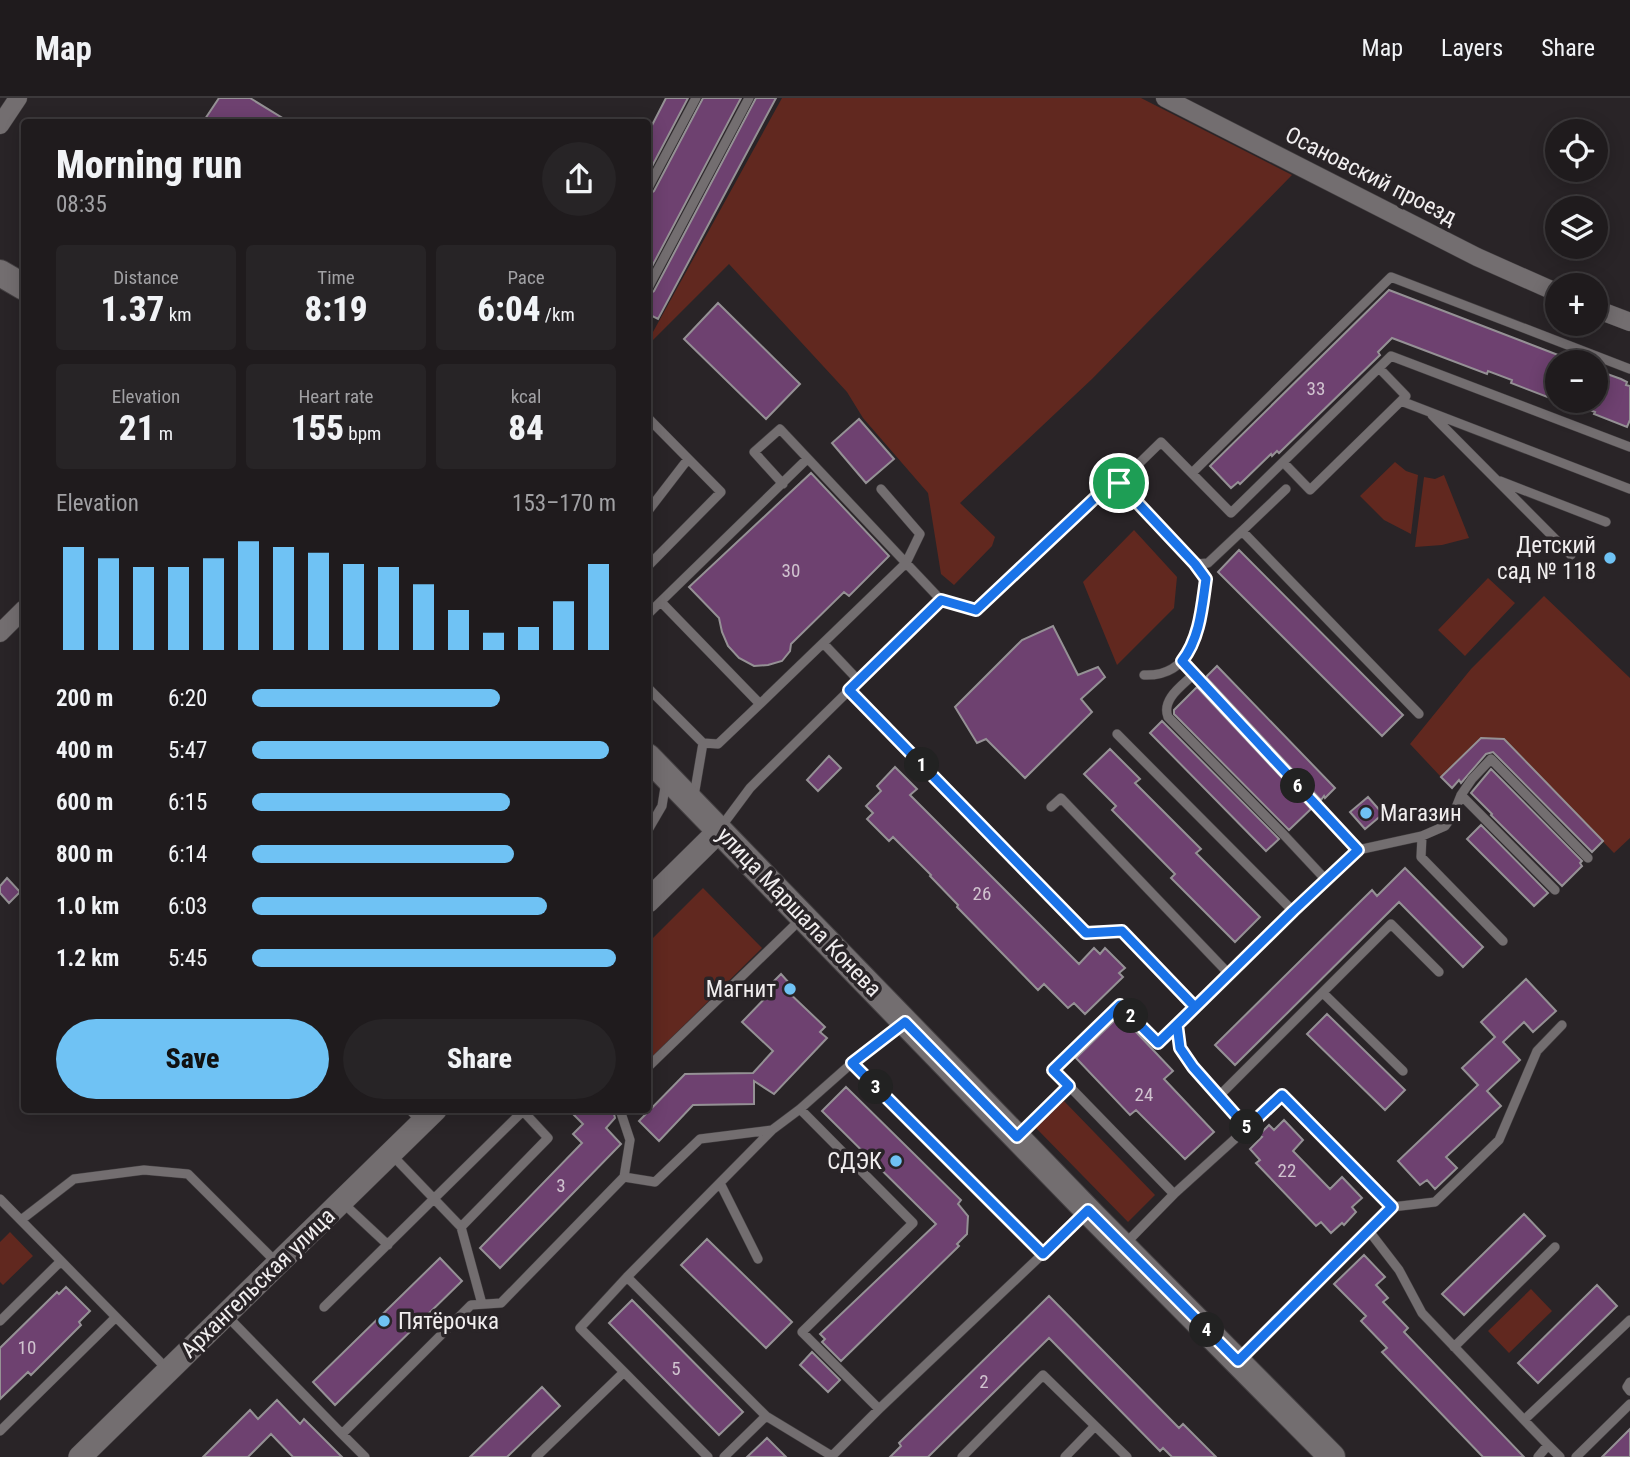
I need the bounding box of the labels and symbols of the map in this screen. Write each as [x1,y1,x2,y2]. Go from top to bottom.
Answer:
street label: Осановский проезд [1281,121,1461,231]
house number: 33 [1307,377,1325,400]
pin [1089,453,1149,513]
place label: Детский сад № 118 [1497,532,1596,585]
marker: Детский сад № 118 [1602,550,1618,566]
house number: 30 [782,559,800,582]
pin: 1 [904,748,940,782]
pin: 6 [1280,768,1316,804]
place label: Магазин [1380,800,1462,827]
marker: Магазин [1358,805,1374,821]
street label: улица Маршала Конева [711,822,887,1002]
house number: 26 [973,882,991,905]
place label: Магнит [706,976,776,1003]
marker: Магнит [782,981,798,997]
pin: 2 [1114,998,1148,1034]
pin: 3 [858,1070,894,1104]
house number: 24 [1135,1083,1153,1106]
pin: 5 [1230,1110,1264,1144]
place label: СДЭК [827,1148,882,1175]
marker: СДЭК [888,1153,904,1169]
house number: 22 [1278,1159,1296,1182]
house number: 3 [556,1174,566,1197]
street label: Архангельская улица [175,1202,341,1364]
place label: Пятёрочка [398,1308,499,1335]
pin: 4 [1190,1312,1224,1348]
marker: Пятёрочка [376,1313,392,1329]
house number: 10 [18,1336,36,1359]
house number: 5 [671,1357,681,1380]
house number: 2 [979,1370,989,1393]

